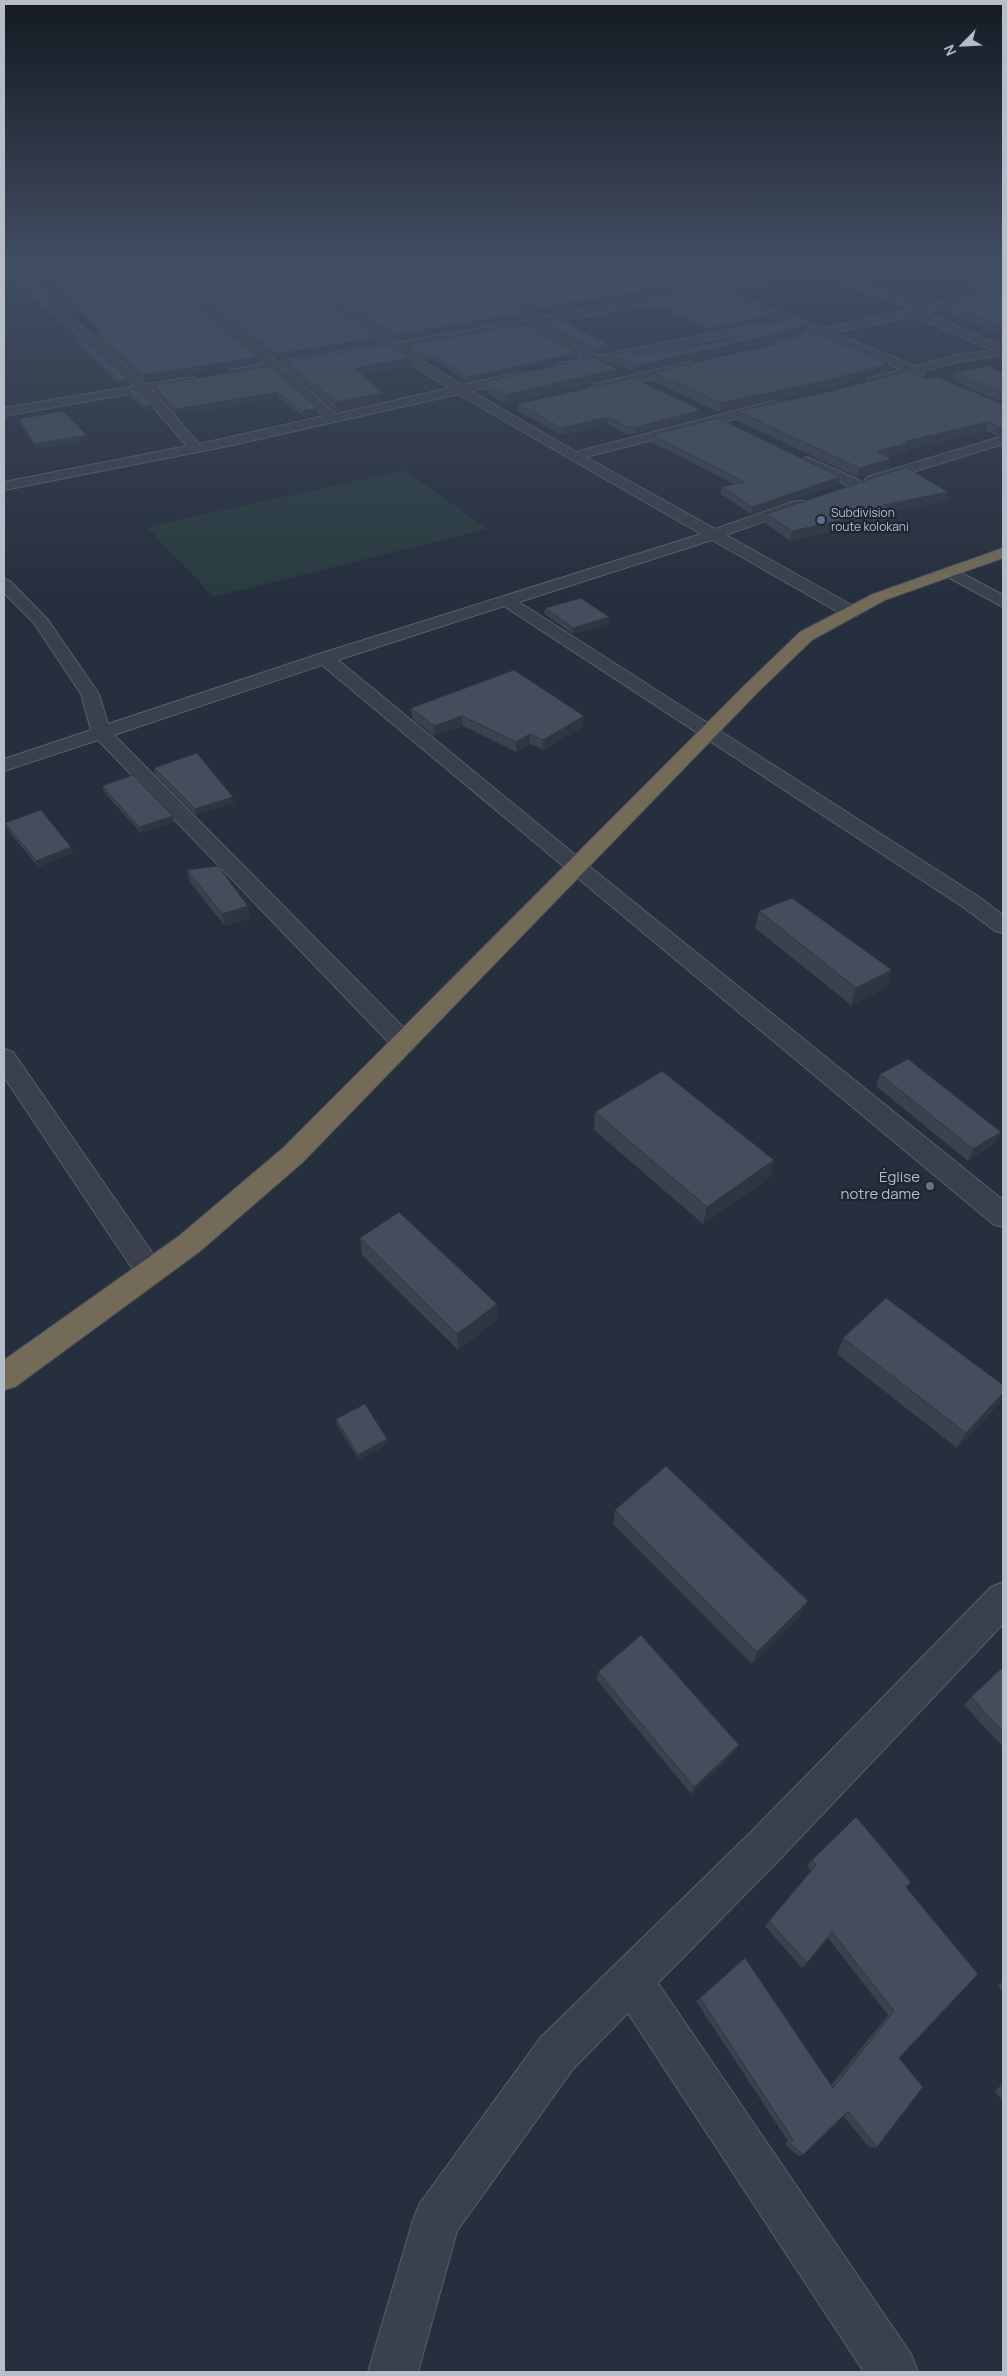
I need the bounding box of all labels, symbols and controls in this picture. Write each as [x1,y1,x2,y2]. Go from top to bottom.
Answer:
north arrow [937,20,987,70]
text: N [939,42,960,59]
place label: Subdivision route kolokani [831,504,909,535]
marker: Subdivision route kolokani [815,514,827,526]
place label: Église notre dame [841,1166,920,1204]
marker: Église notre dame [924,1180,936,1192]

